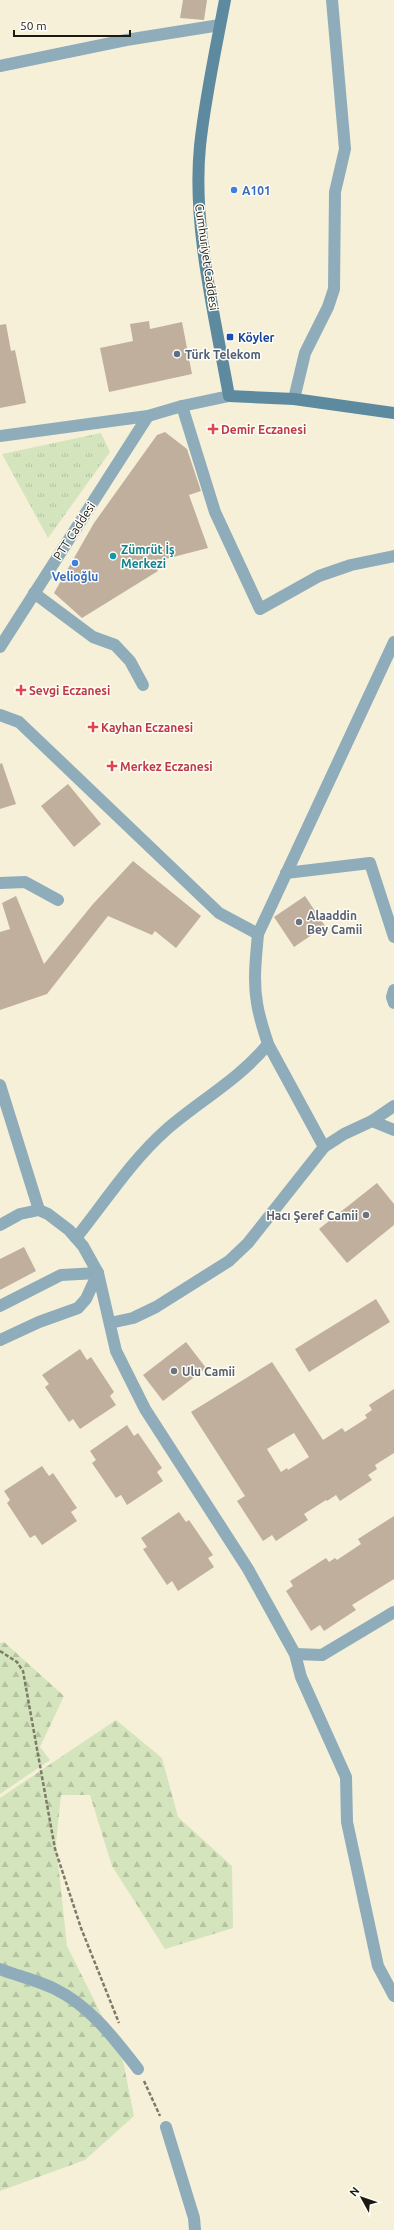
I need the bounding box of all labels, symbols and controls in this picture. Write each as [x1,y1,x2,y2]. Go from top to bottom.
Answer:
scale bar [14,12,130,38]
text: 50 m [20,19,47,32]
place label: A101 [242,184,271,197]
marker: A101 [229,185,239,195]
street label: Cumhuriyet Caddesi [193,203,221,311]
place label: Köyler [238,331,275,344]
marker: Köyler [225,332,235,342]
place label: Türk Telekom [185,348,261,361]
marker: Türk Telekom [172,349,182,359]
place label: Demir Eczanesi [221,423,306,436]
marker: Demir Eczanesi [208,424,218,434]
street label: PTT Caddesi [51,500,97,562]
place label: Zümrüt İş Merkezi [121,542,175,570]
marker: Zümrüt İş Merkezi [108,551,118,561]
marker: Velioğlu [70,558,80,568]
place label: Velioğlu [52,570,98,583]
place label: Sevgi Eczanesi [29,684,110,697]
marker: Sevgi Eczanesi [16,685,26,695]
place label: Kayhan Eczanesi [101,721,193,734]
marker: Kayhan Eczanesi [88,722,98,732]
place label: Merkez Eczanesi [120,760,213,773]
marker: Merkez Eczanesi [107,761,117,771]
place label: Alaaddin Bey Camii [307,909,362,936]
marker: Alaaddin Bey Camii [294,917,304,927]
place label: Hacı Şeref Camii [266,1209,358,1224]
marker: Hacı Şeref Camii [361,1210,371,1220]
place label: Ulu Camii [182,1365,235,1378]
marker: Ulu Camii [169,1366,179,1376]
north arrow [342,2178,382,2218]
text: N [347,2185,362,2199]

